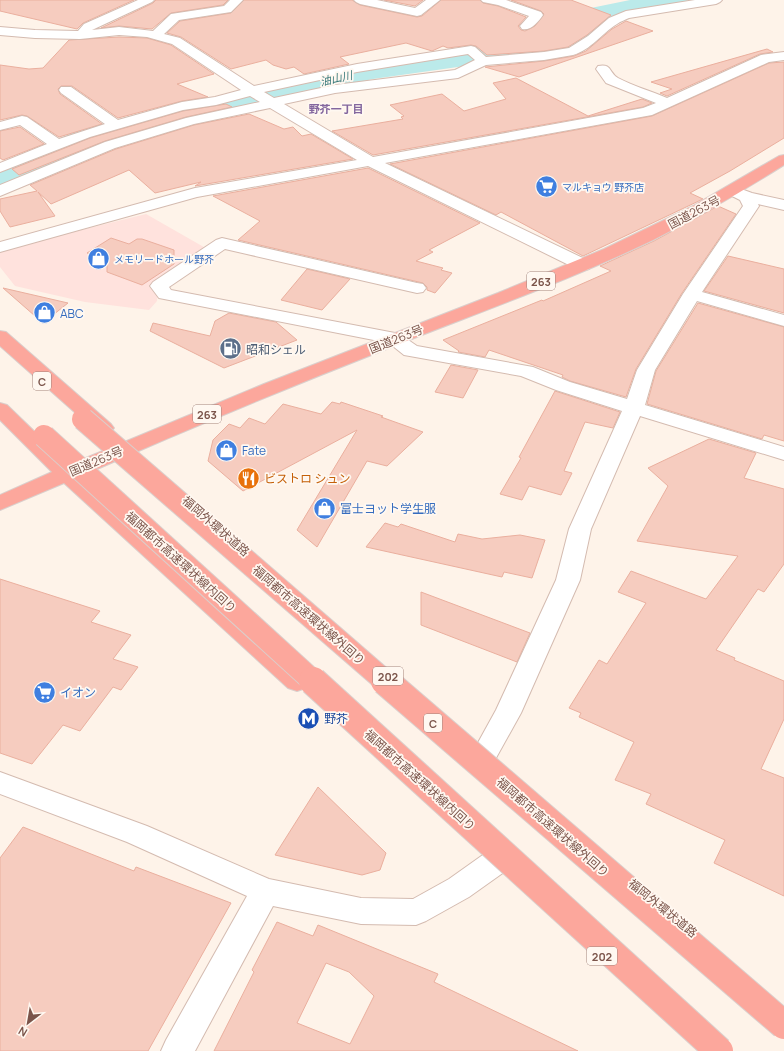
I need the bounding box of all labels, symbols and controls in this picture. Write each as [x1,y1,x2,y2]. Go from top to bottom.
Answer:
water label: 油山川 [318,67,355,89]
district label: 野芥一丁目 [309,101,364,116]
supermarket icon: マルキョウ 野芥店 [533,174,559,200]
place label: マルキョウ 野芥店 [562,180,644,194]
street label: 国道263号 [665,191,723,233]
shop icon: メモリードホール野芥 [85,246,111,272]
place label: メモリードホール野芥 [114,252,214,266]
road number: 263 [527,272,555,290]
shop icon: ABC [31,300,57,326]
place label: ABC [60,305,84,322]
street label: 国道263号 [366,320,426,358]
fuel station icon: 昭和シェル [217,336,243,362]
place label: 昭和シェル [246,341,306,358]
road number: C [33,372,51,390]
road number: 263 [193,405,221,423]
shop icon: Fate [214,437,240,463]
street label: 国道263号 [66,442,126,480]
place label: Fate [242,442,266,459]
restaurant icon: ビストロ シュン [235,465,261,491]
place label: ビストロ シュン [264,470,350,487]
street label: 福岡外環状道路 [179,492,253,560]
shop icon: 富士ヨット学生服 [312,495,338,521]
place label: 富士ヨット学生服 [340,500,436,517]
street label: 福岡都市高速環状線内回り [122,508,240,616]
street label: 福岡都市高速環状線外回り [249,561,369,669]
road number: 202 [373,667,403,685]
supermarket icon: イオン [31,679,57,705]
place label: イオン [60,684,96,701]
metro station icon: 野芥 [296,705,322,731]
place label: 野芥 [324,710,348,727]
road number: C [424,714,442,732]
street label: 福岡都市高速環状線内回り [361,726,479,834]
street label: 福岡都市高速環状線外回り [493,773,613,881]
street label: 福岡外環状道路 [625,875,701,941]
road number: 202 [587,947,617,965]
north arrow [8,1003,48,1043]
text: N [15,1023,30,1040]

